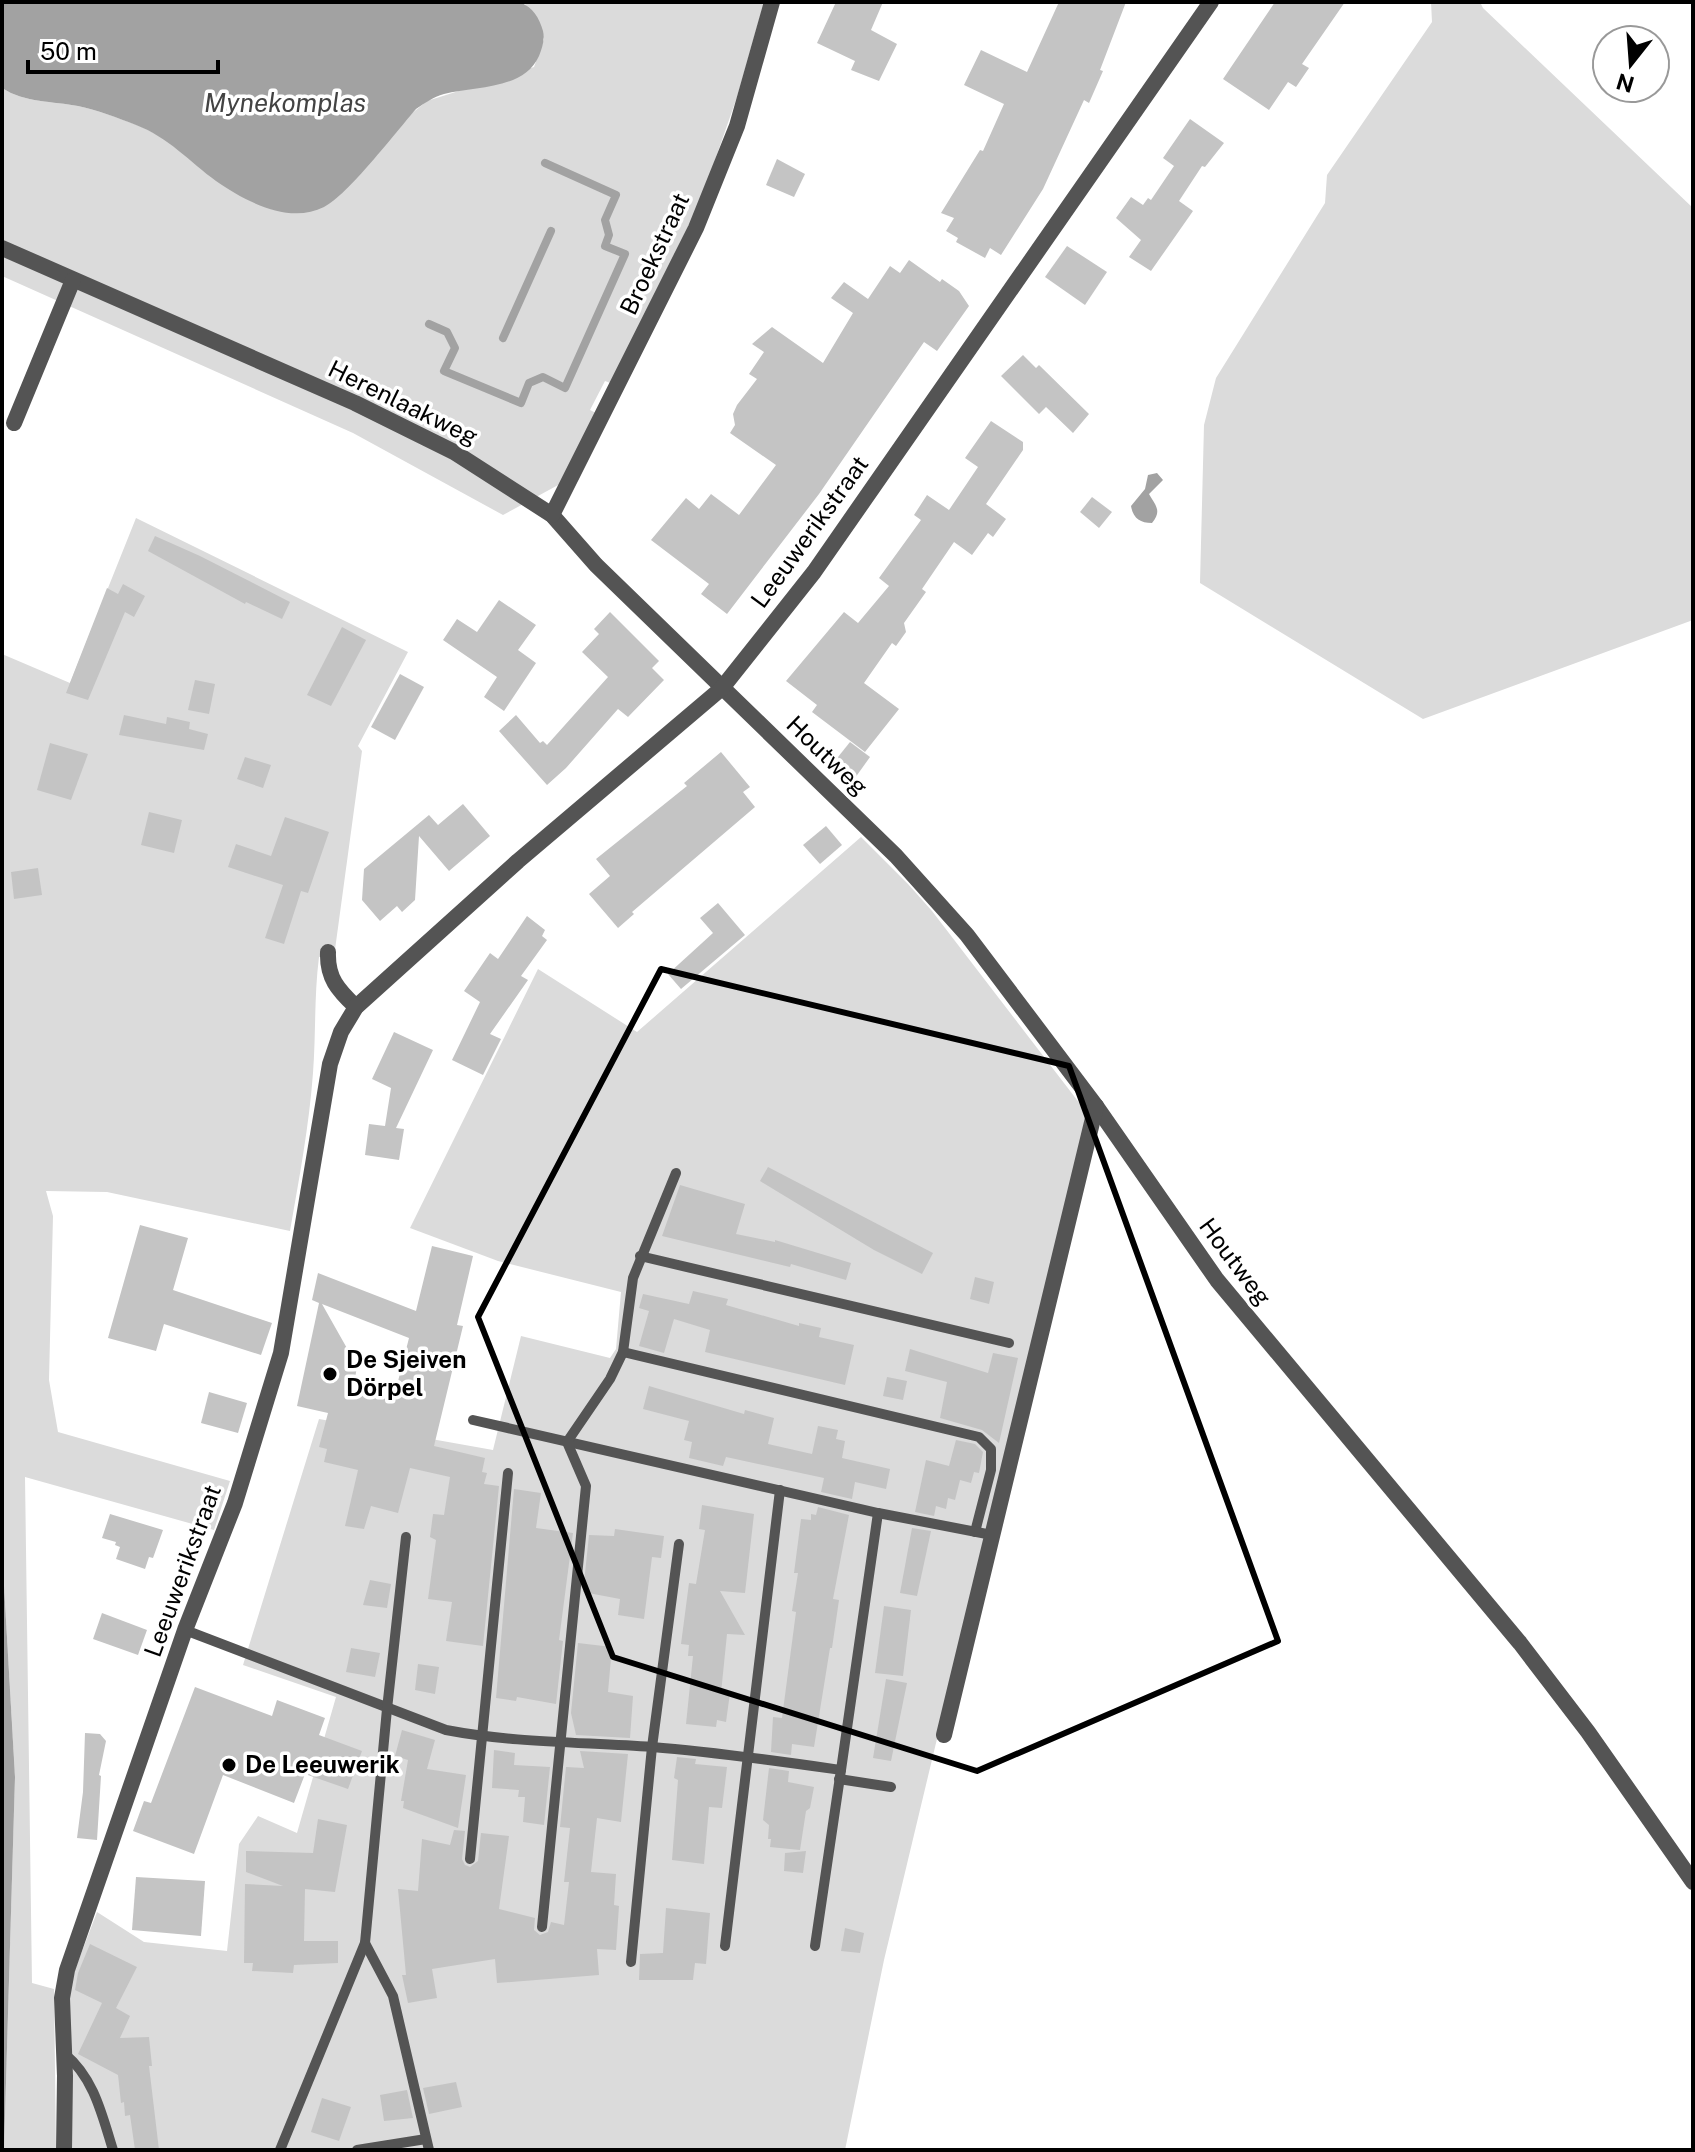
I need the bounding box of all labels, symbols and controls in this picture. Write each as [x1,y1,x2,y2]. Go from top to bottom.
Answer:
scale bar [28,24,218,74]
north arrow [1591,24,1671,104]
text: 50 m [40,37,97,65]
text: N [1613,68,1637,98]
water label: Mynekomplas [204,87,366,118]
street label: Broekstraat [614,188,694,319]
street label: Herenlaakweg [324,354,483,450]
street label: Leeuwerikstraat [745,450,874,613]
street label: Houtweg [781,710,874,801]
street label: Houtweg [1194,1212,1278,1311]
place label: De Sjeiven Dörpel [346,1345,466,1401]
marker: De Sjeiven Dörpel [321,1365,339,1383]
street label: Leeuwerikstraat [138,1481,226,1660]
place label: De Leeuwerik [245,1750,400,1778]
marker: De Leeuwerik [220,1756,238,1774]

